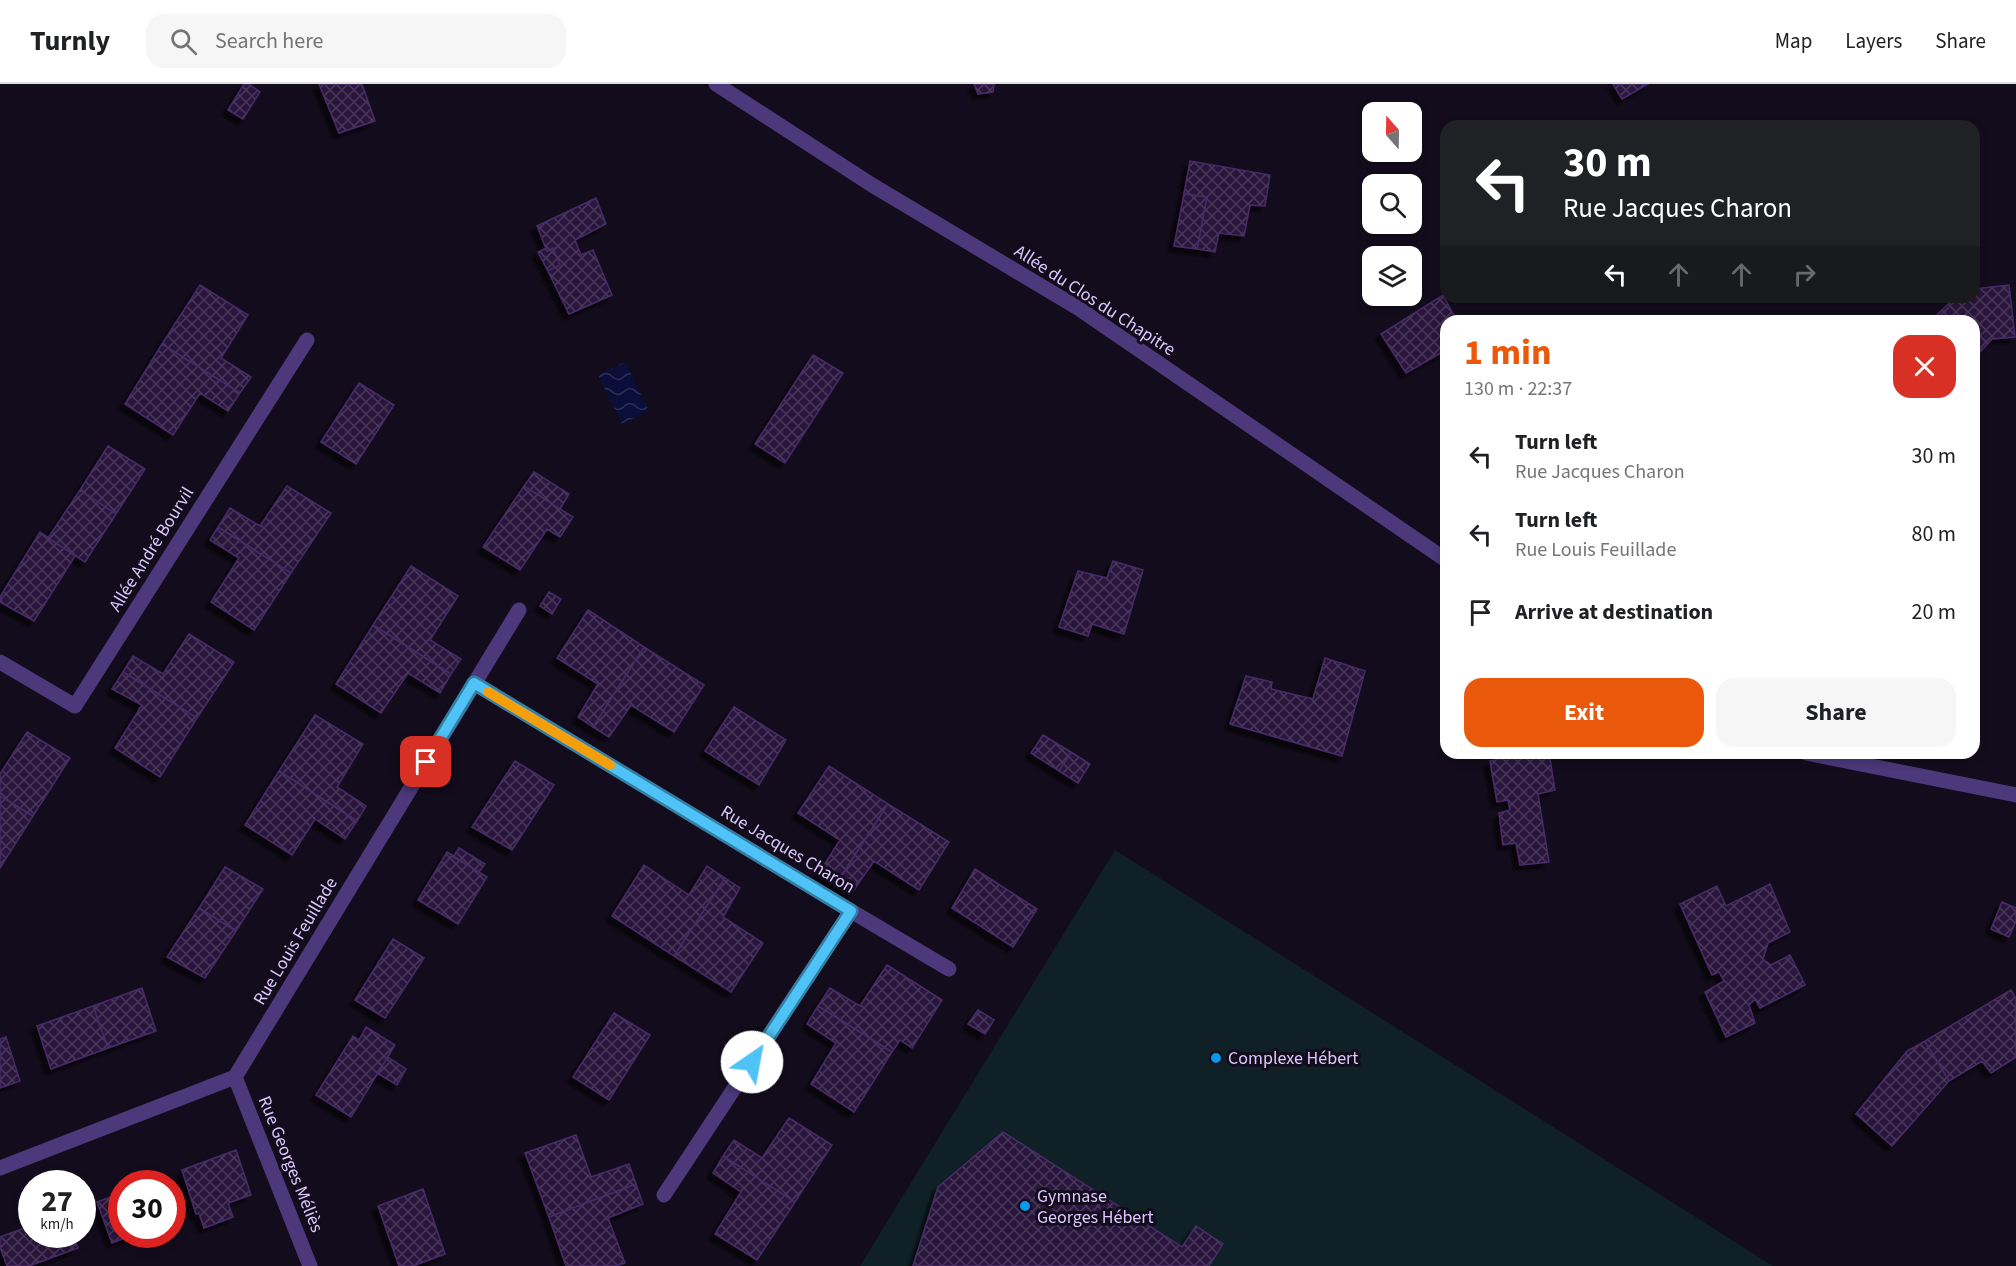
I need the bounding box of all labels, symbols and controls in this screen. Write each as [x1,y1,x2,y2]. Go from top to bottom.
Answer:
search box [146,14,566,68]
text: Turnly [30,21,110,61]
icon: search [167,25,200,58]
text: Search here [215,25,324,57]
text: Map [1775,26,1812,56]
text: Layers [1845,26,1902,56]
text: Share [1935,26,1986,56]
north arrow [1362,102,1422,162]
map controls [1362,102,1422,306]
text: 30 m [1563,133,1652,193]
icon: left [1464,144,1542,222]
button: search [1362,174,1422,234]
text: Rue Jacques Charon [1563,189,1792,228]
street label: Allée du Clos du Chapitre [1009,239,1180,362]
button: layers [1362,246,1422,306]
icon: left [1599,258,1632,291]
icon: ahead [1662,258,1695,291]
icon: ahead [1725,258,1758,291]
icon: right [1788,258,1821,291]
text: 1 min [1464,327,1552,378]
button: close [1893,335,1956,398]
text: 130 m · 22:37 [1464,375,1572,403]
text: Turn left [1515,426,1597,458]
icon: left [1464,440,1497,473]
text: 30 m [1911,440,1956,472]
text: Rue Jacques Charon [1515,458,1685,486]
street label: Allée André Bourvil [103,482,200,616]
text: Turn left [1515,504,1597,536]
icon: left [1464,518,1497,551]
text: 80 m [1911,518,1956,550]
text: Rue Louis Feuillade [1515,536,1676,564]
icon: arrive [1464,596,1497,629]
text: Arrive at destination [1515,596,1713,628]
text: 20 m [1911,596,1956,628]
button: Exit [1464,678,1704,747]
button: Share [1716,678,1956,747]
pin [400,736,451,787]
icon: arrive [409,745,442,778]
street label: Rue Jacques Charon [716,799,860,899]
street label: Rue Louis Feuillade [247,873,344,1010]
position arrow [720,1030,784,1094]
place label: Complexe Hébert [1228,1046,1358,1071]
marker: Complexe Hébert [1209,1051,1223,1065]
street label: Rue Georges Méliès [252,1092,329,1236]
speed limit sign: 30 [108,1170,186,1248]
text: 27 [41,1180,73,1223]
place label: Gymnase Georges Hébert [1037,1184,1154,1230]
marker: Gymnase Georges Hébert [1018,1199,1032,1213]
text: km/h [40,1214,74,1235]

